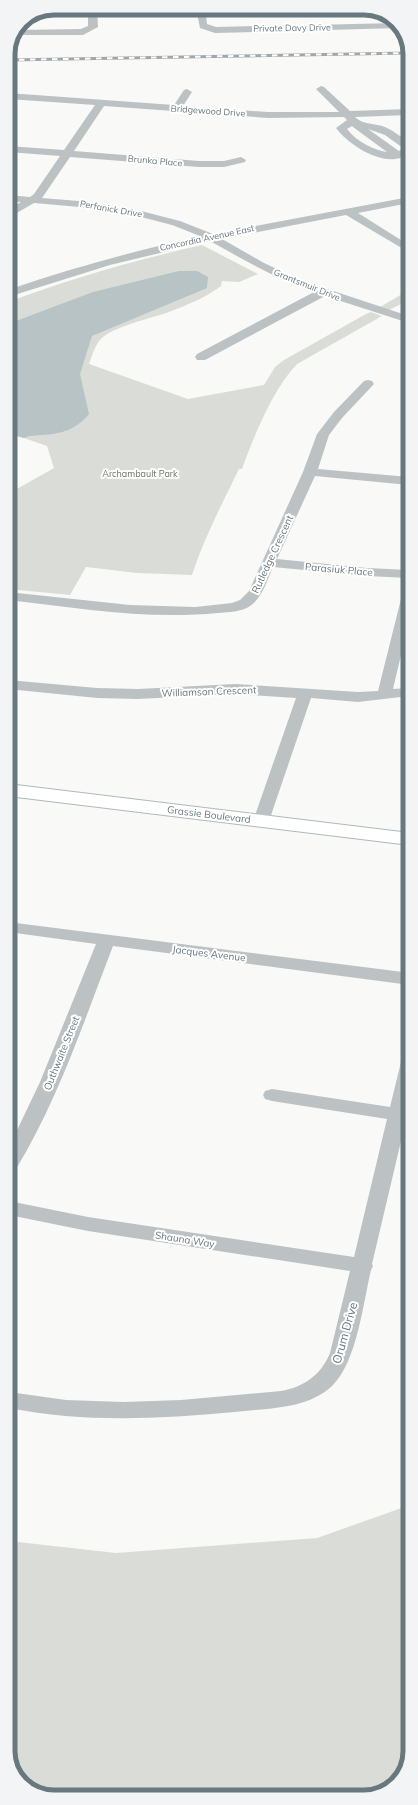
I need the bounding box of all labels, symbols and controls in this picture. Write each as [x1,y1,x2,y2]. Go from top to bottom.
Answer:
street label: Private Davy Drive [253,21,331,35]
street label: Bridgewood Drive [170,102,246,119]
street label: Brunka Place [127,153,183,168]
street label: Perfanick Drive [79,198,143,219]
street label: Concordia Avenue East [159,222,255,253]
street label: Grantsmuir Drive [272,266,342,303]
park label: Archambault Park [102,468,178,479]
street label: Rutledge Crescent [249,513,296,595]
street label: Parasiuk Place [305,560,373,579]
street label: Williamson Crescent [161,683,257,700]
street label: Grassie Boulevard [166,803,251,826]
street label: Jacques Avenue [172,943,246,964]
street label: Outhwaite Street [41,1014,82,1092]
street label: Shauna Way [154,1228,216,1251]
street label: Orum Drive [329,1300,360,1365]

